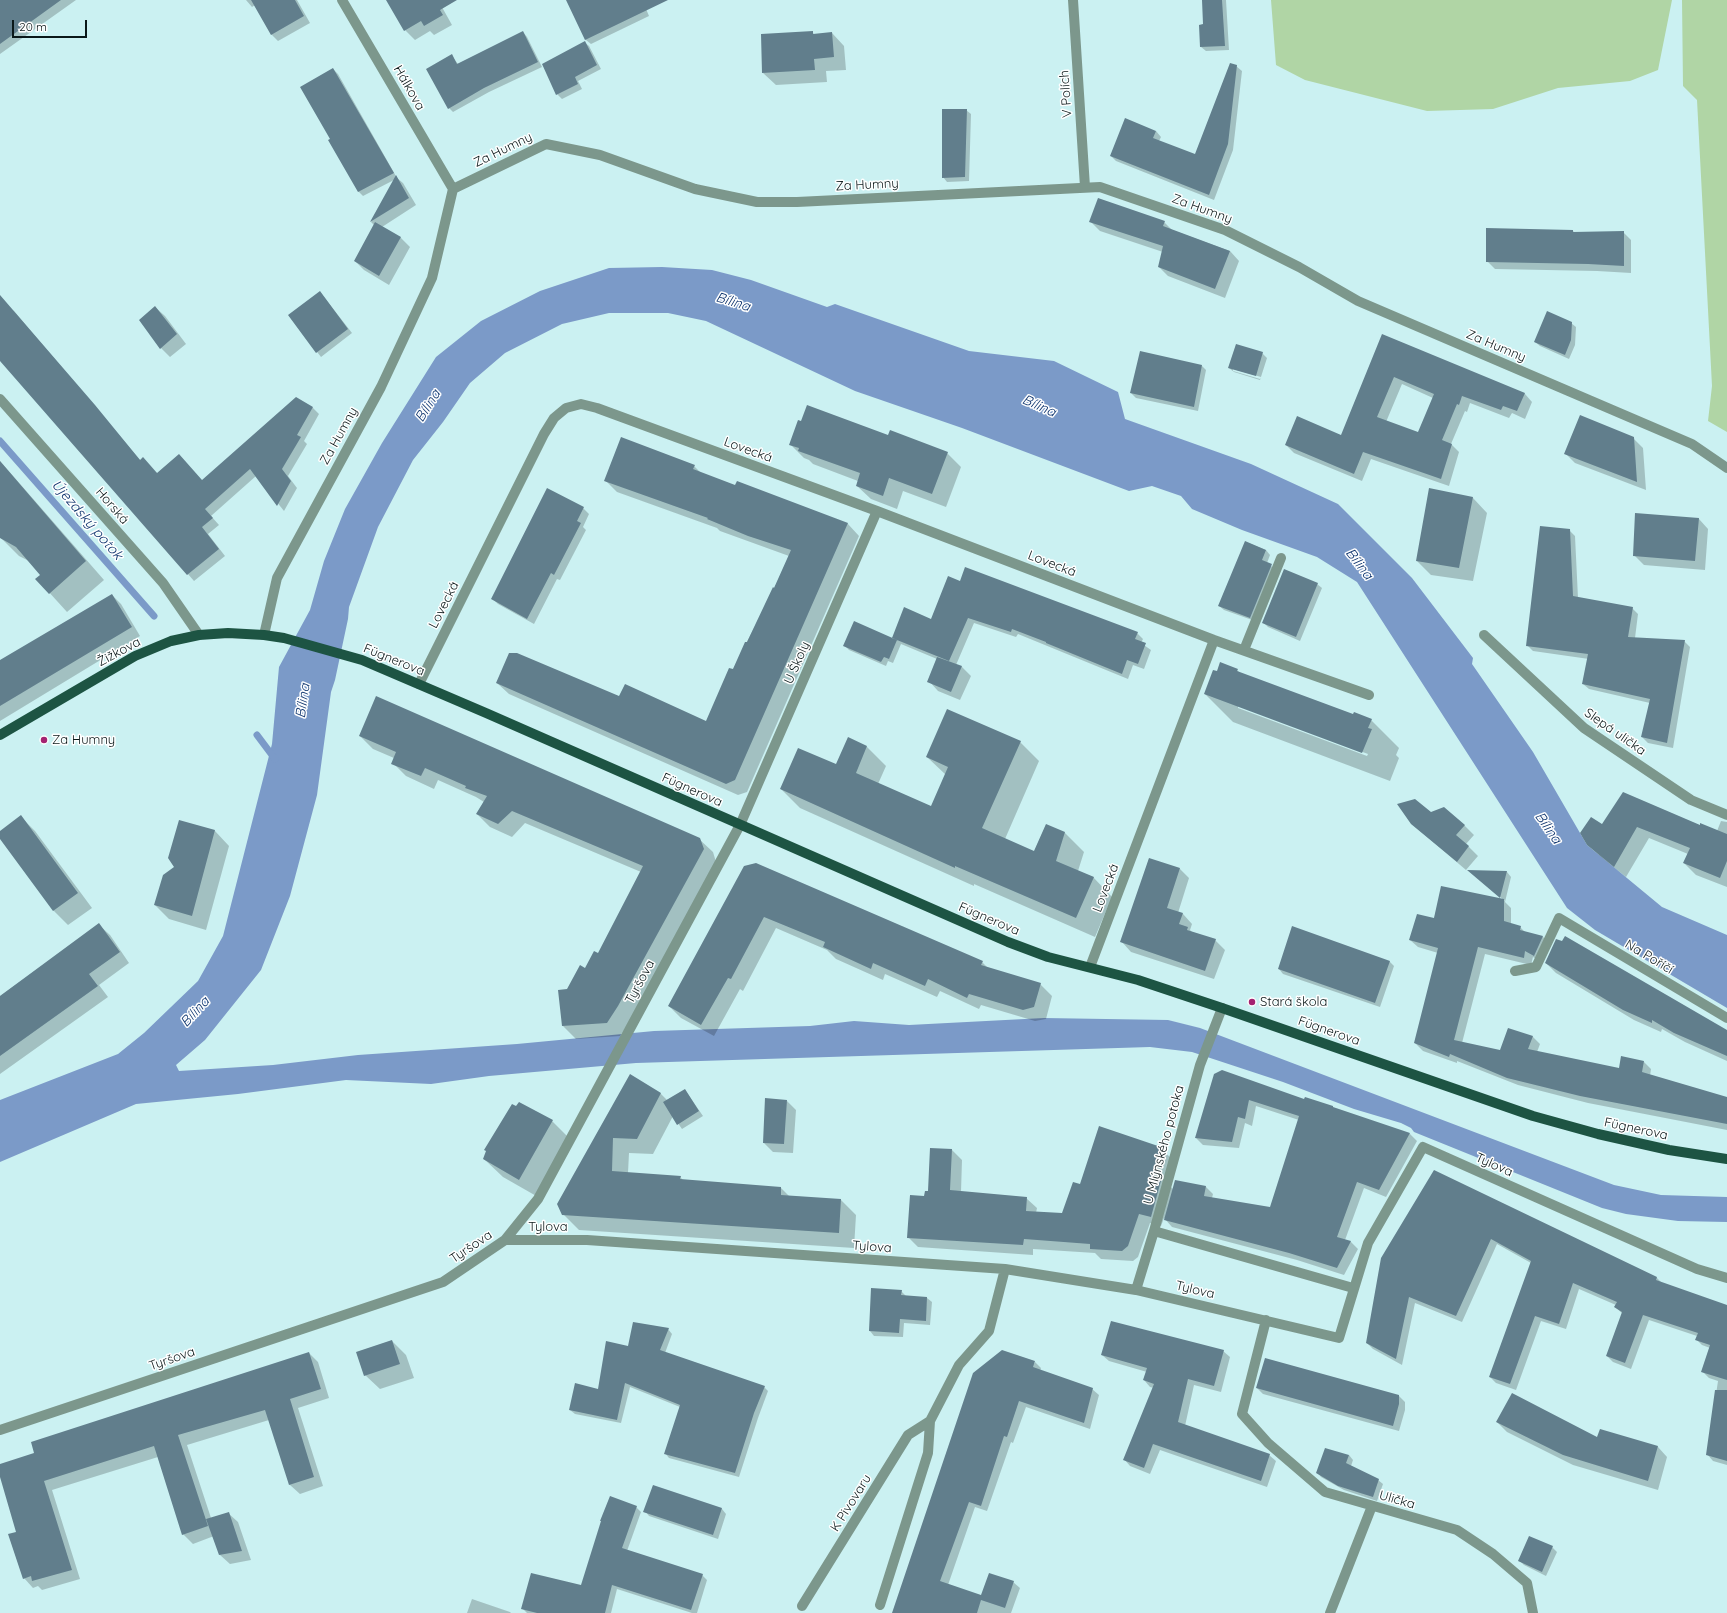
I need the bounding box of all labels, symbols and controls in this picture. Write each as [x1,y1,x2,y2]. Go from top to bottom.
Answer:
scale bar [14,12,89,38]
text: 20 m [19,19,47,34]
street label: Hálkova [390,63,428,113]
street label: V Polích [1057,70,1075,118]
street label: Za Humny [471,129,535,171]
street label: Za Humny [835,176,899,194]
street label: Za Humny [1170,191,1234,227]
water label: Bílina [714,289,752,315]
street label: Za Humny [1464,326,1528,366]
water label: Bílina [412,387,444,425]
water label: Bílina [1020,391,1058,421]
street label: Za Humny [317,405,361,467]
street label: Lovecká [722,434,774,466]
water label: Újezdský potok [48,477,126,563]
street label: Horská [92,485,132,527]
water label: Bílina [1342,545,1376,583]
street label: Lovecká [1026,548,1078,580]
street label: Lovecká [426,579,462,631]
street label: Žižkova [95,634,143,670]
street label: U Školy [781,639,813,687]
street label: Fügnerova [361,641,427,679]
water label: Bílina [292,683,314,719]
street label: Slepá ulička [1581,705,1649,759]
place label: Za Humny [52,732,115,748]
marker: Za Humny [39,735,49,745]
street label: Fügnerova [659,770,725,810]
water label: Bílina [1531,809,1565,847]
street label: Lovecká [1090,862,1122,914]
street label: Fügnerova [956,899,1022,939]
street label: Na Poříčí [1622,936,1676,978]
street label: Tyršova [622,957,658,1007]
water label: Bílina [177,994,213,1030]
place label: Stará škola [1260,994,1327,1010]
marker: Stará škola [1247,997,1257,1007]
street label: Fügnerova [1296,1013,1362,1049]
street label: U Mlýnského potoka [1141,1084,1187,1206]
street label: Fügnerova [1603,1115,1669,1143]
street label: Tylova [1473,1150,1515,1180]
street label: Tylova [528,1219,568,1235]
street label: Tyršova [447,1227,495,1267]
street label: Tylova [852,1238,892,1256]
street label: Tylova [1174,1278,1216,1302]
street label: Tyršova [147,1344,197,1374]
street label: K Pivovaru [827,1471,875,1535]
street label: Ulička [1377,1487,1417,1513]

